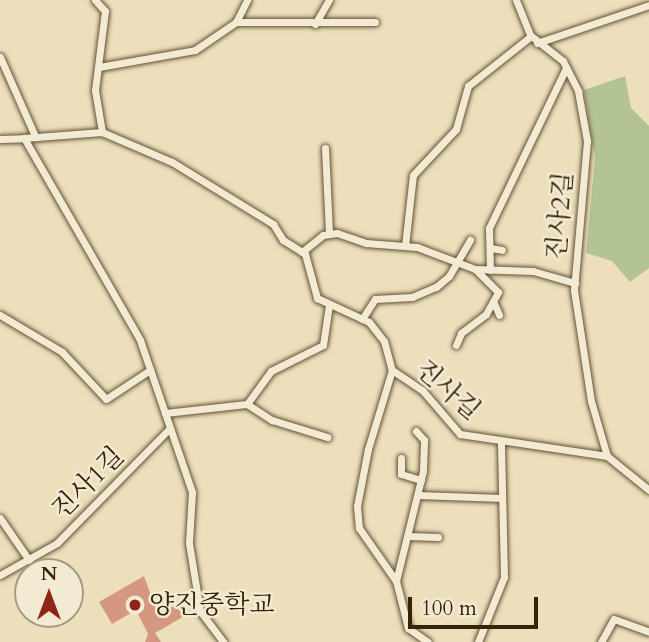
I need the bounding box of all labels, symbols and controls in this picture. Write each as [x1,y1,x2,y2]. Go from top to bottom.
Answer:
street label: 진사2길 [541,170,579,262]
street label: 진사길 [409,354,487,426]
street label: 진사1길 [46,441,130,525]
north arrow [14,558,84,628]
text: N [41,561,57,587]
scale bar [411,582,540,626]
place label: 양진중학교 [149,589,275,621]
text: 100 m [421,594,477,623]
marker: 양진중학교 [127,597,143,613]

